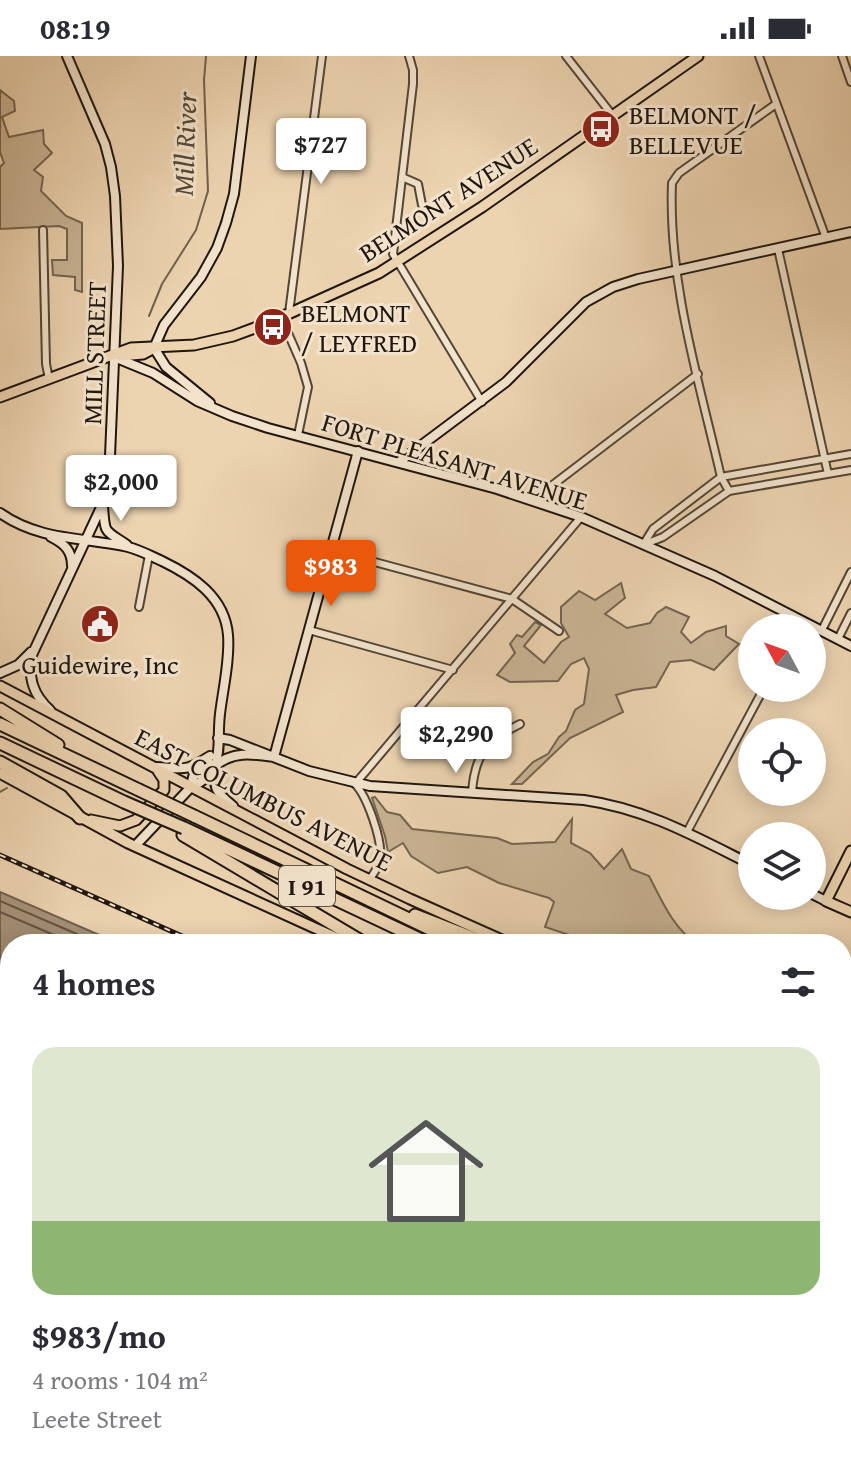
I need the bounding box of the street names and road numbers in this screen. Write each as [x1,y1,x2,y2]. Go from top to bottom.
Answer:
street label: BELMONT AVENUE [351,127,545,271]
street label: MILL STREET [72,280,116,425]
street label: FORT PLEASANT AVENUE [317,402,593,520]
street label: EAST COLUMBUS AVENUE [128,717,400,881]
road number: I 91 [279,866,335,906]

